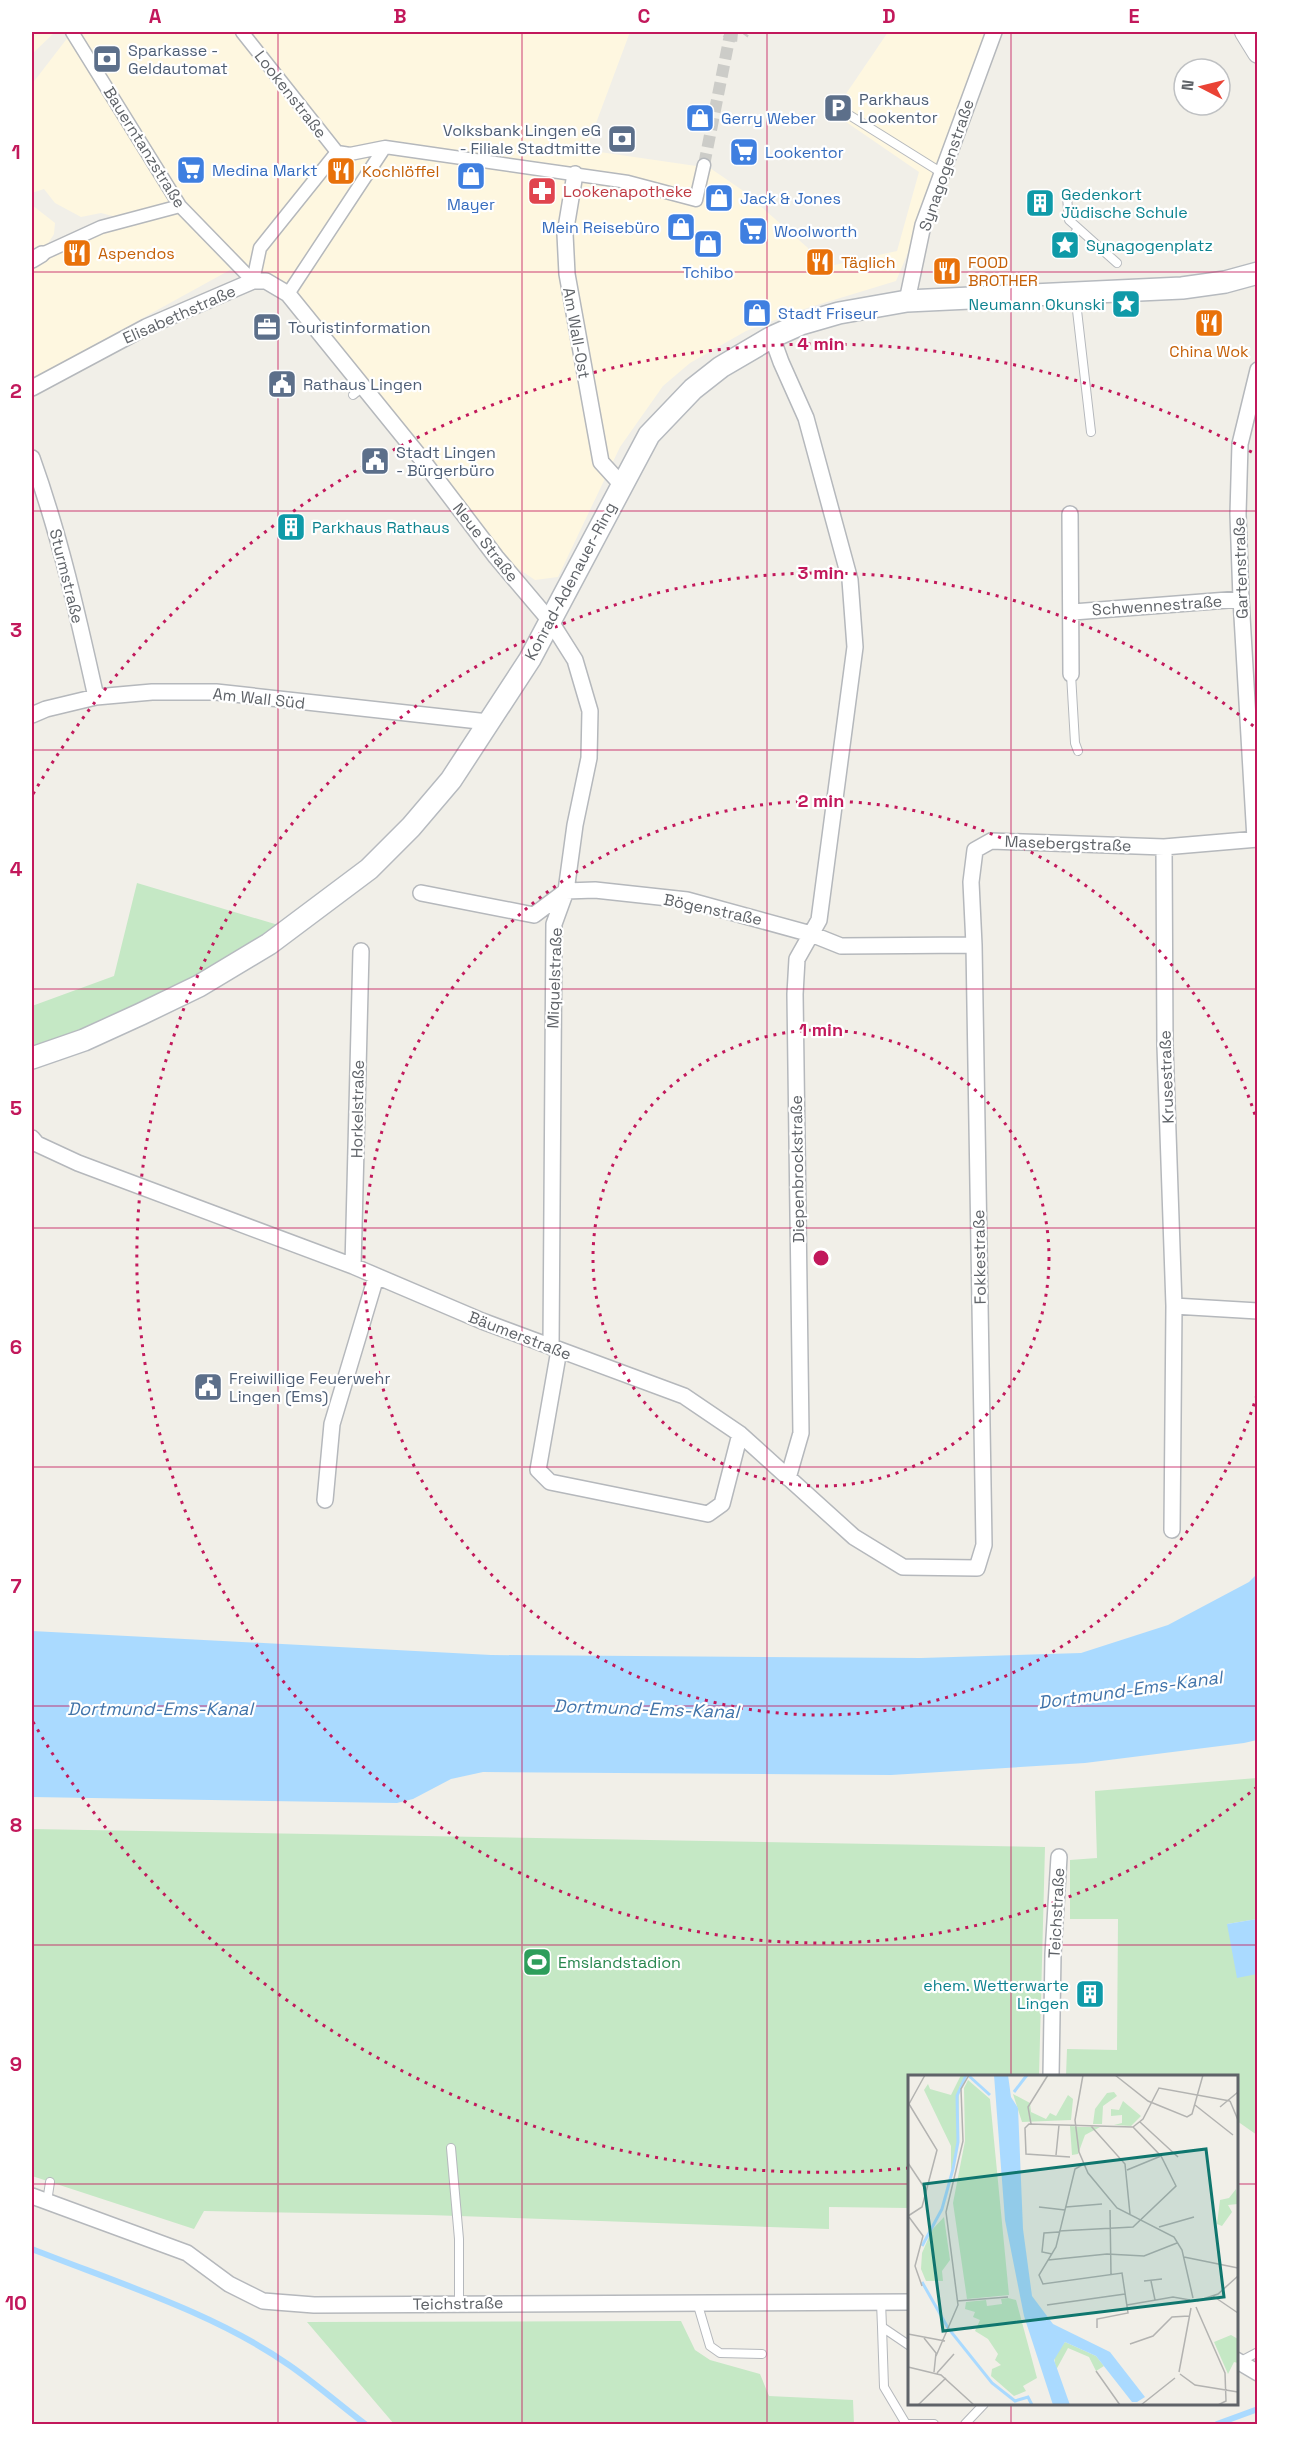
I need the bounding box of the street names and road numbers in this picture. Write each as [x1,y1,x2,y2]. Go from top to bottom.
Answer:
street label: Lookenstraße [250,46,332,143]
street label: Bauerntanzstraße [99,83,190,212]
street label: Synagogenstraße [914,96,979,234]
street label: Elisabethstraße [120,280,239,349]
street label: Am Wall-Ost [558,286,595,380]
street label: Neue Straße [448,498,523,586]
street label: Konrad-Adenauer-Ring [520,498,621,664]
street label: Gartenstraße [1228,517,1253,619]
street label: Sturmstraße [45,527,88,626]
street label: Schwennestraße [1091,590,1223,621]
street label: Am Wall Süd [212,683,306,714]
street label: Masebergstraße [1004,831,1132,856]
street label: Bögenstraße [662,889,764,930]
street label: Miquelstraße [542,927,567,1029]
street label: Krusestraße [1154,1030,1179,1124]
street label: Horkelstraße [346,1060,369,1158]
street label: Diepenbrockstraße [786,1095,809,1243]
street label: Fokkestraße [968,1209,991,1305]
street label: Bäumerstraße [465,1306,574,1365]
street label: Teichstraße [1044,1867,1069,1959]
street label: Teichstraße [412,2292,504,2315]

